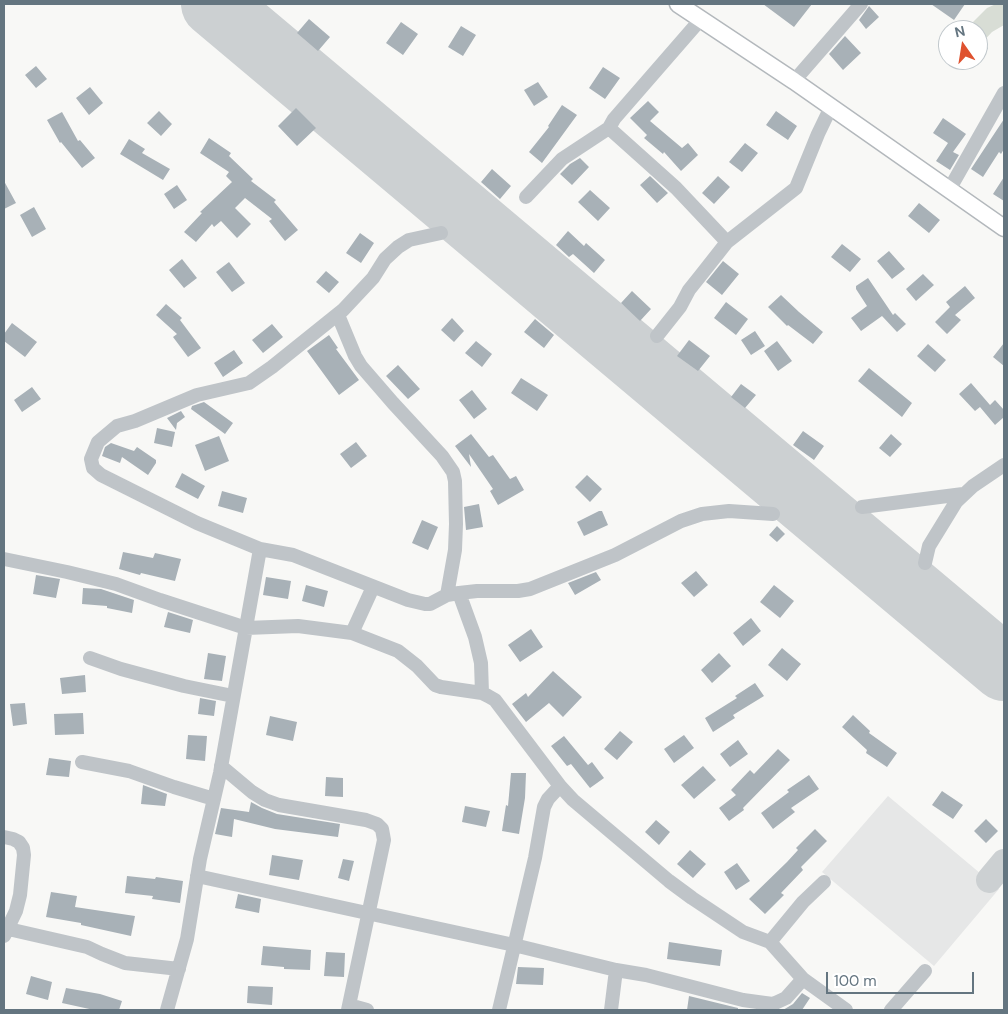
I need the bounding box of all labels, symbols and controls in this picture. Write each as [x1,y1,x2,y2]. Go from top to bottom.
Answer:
north arrow [938,20,988,70]
text: N [953,21,967,41]
scale bar [828,962,976,994]
text: 100 m [834,971,877,991]

